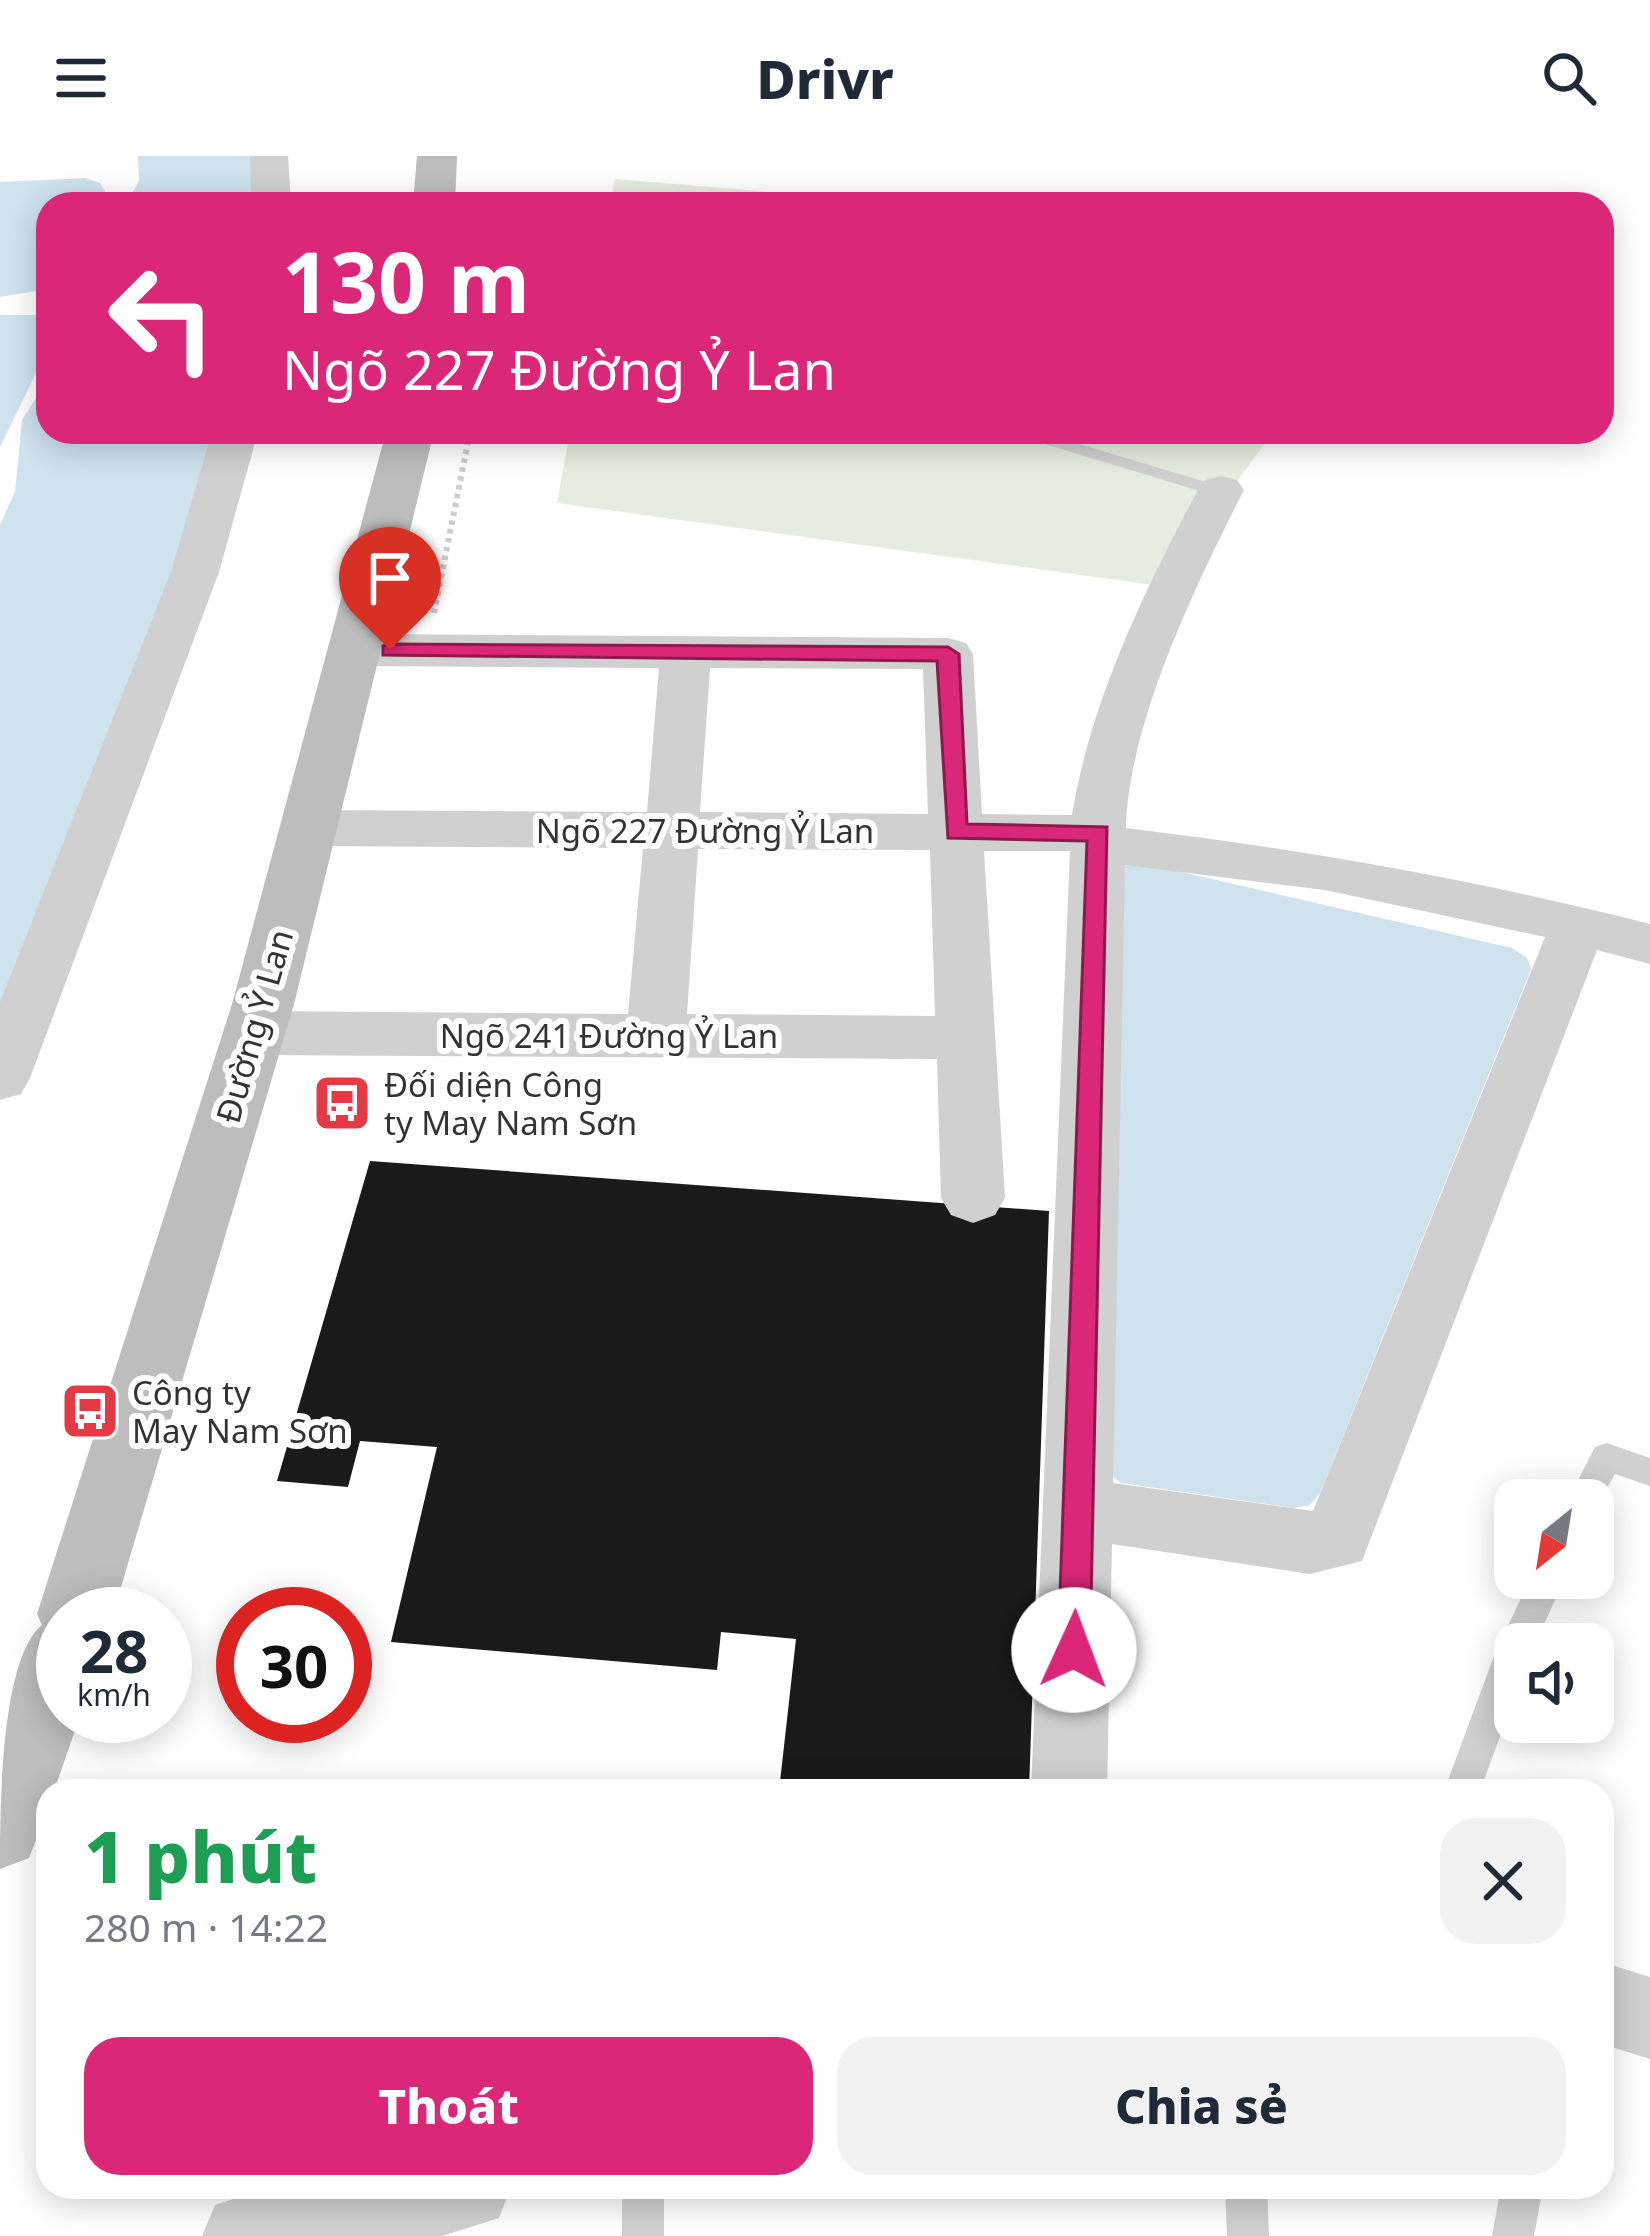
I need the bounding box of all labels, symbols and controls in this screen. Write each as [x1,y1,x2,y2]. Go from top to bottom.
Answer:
text: Drivr [756,41,894,115]
icon: menu [48,45,114,111]
icon: search [1536,45,1602,111]
text: 130 m [282,223,530,338]
icon: left [84,240,240,396]
text: Ngõ 227 Đường Ỷ Lan [282,332,836,406]
pin [339,527,441,650]
icon: arrive [357,545,423,611]
street label: Ngõ 227 Đường Ỷ Lan [536,808,874,853]
street label: Đường Ỷ Lan [205,924,303,1128]
street label: Ngõ 241 Đường Ỷ Lan [440,1013,778,1058]
place label: Đối diện Công ty May Nam Sơn [384,1062,637,1145]
bus stop icon: Đối diện Công ty May Nam Sơn [311,1072,373,1134]
place label: Công ty May Nam Sơn [132,1370,348,1453]
bus stop icon: Công ty May Nam Sơn [59,1380,121,1442]
north arrow [1494,1479,1614,1599]
map controls [1494,1479,1614,1743]
speed limit sign: 30 [216,1587,372,1743]
position arrow [1011,1587,1137,1713]
text: 28 [80,1609,148,1691]
button: sound [1494,1623,1614,1743]
text: km/h [77,1674,151,1715]
text: 1 phút [84,1806,317,1904]
button: close [1440,1818,1566,1944]
text: 280 m · 14:22 [84,1900,328,1953]
button: Thoát [84,2037,813,2175]
button: Chia sẻ [837,2037,1566,2175]

